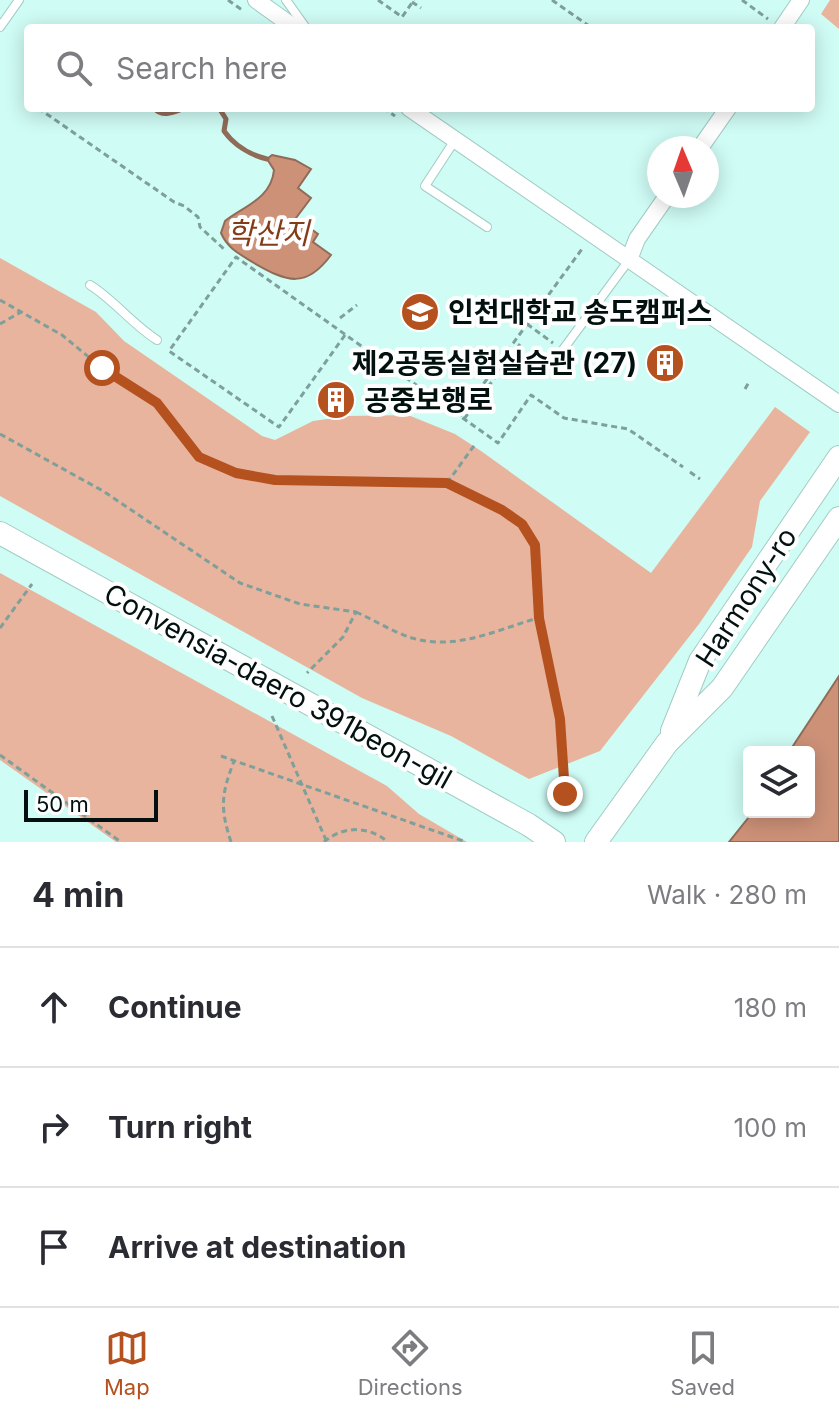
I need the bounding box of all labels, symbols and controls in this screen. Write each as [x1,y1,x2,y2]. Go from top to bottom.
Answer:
search box [24,24,815,112]
icon: search [52,46,96,90]
text: Search here [116,50,288,86]
north arrow [647,136,719,208]
water label: 학산지 [227,215,312,251]
school or university icon: 인천대학교 송도캠퍼스 [399,291,441,333]
place label: 인천대학교 송도캠퍼스 [448,295,712,329]
building icon: 제2공동실험실습관 (27) [644,342,686,384]
place label: 제2공동실험실습관 (27) [352,346,637,380]
route start [84,350,120,386]
building icon: 공중보행로 [315,379,357,421]
place label: 공중보행로 [364,383,493,417]
street label: Harmony-ro [688,521,804,673]
street label: Convensia-daero 391beon-gil [98,576,458,796]
map controls [743,746,815,818]
button: layers [743,746,815,818]
route end [547,776,583,812]
scale bar [24,786,158,822]
text: 50 m [36,791,89,817]
text: 4 min [32,874,124,915]
text: Walk · 280 m [647,879,807,910]
icon: ahead [32,985,76,1029]
text: Continue [108,989,242,1025]
text: 180 m [734,992,807,1023]
icon: right [32,1105,76,1149]
text: Turn right [108,1109,252,1145]
text: 100 m [734,1112,807,1143]
icon: arrive [32,1225,76,1269]
text: Arrive at destination [108,1229,406,1265]
tab: Map [104,1326,150,1400]
tab: Directions [358,1326,463,1400]
tab: Saved [671,1326,735,1400]

